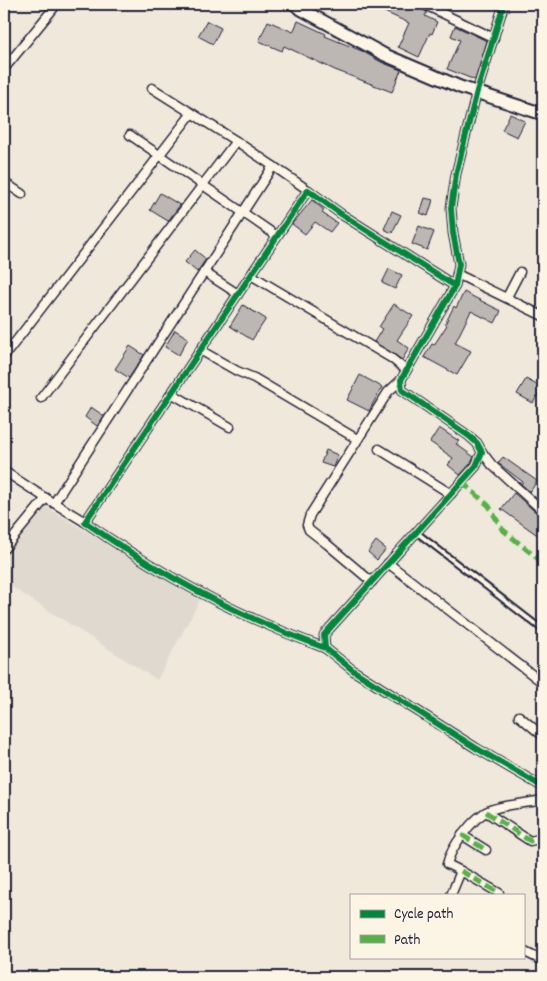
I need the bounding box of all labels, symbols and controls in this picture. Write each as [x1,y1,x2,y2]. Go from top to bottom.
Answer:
legend [350,894,524,958]
text: Cycle path [394,904,454,926]
text: Path [394,930,420,952]

